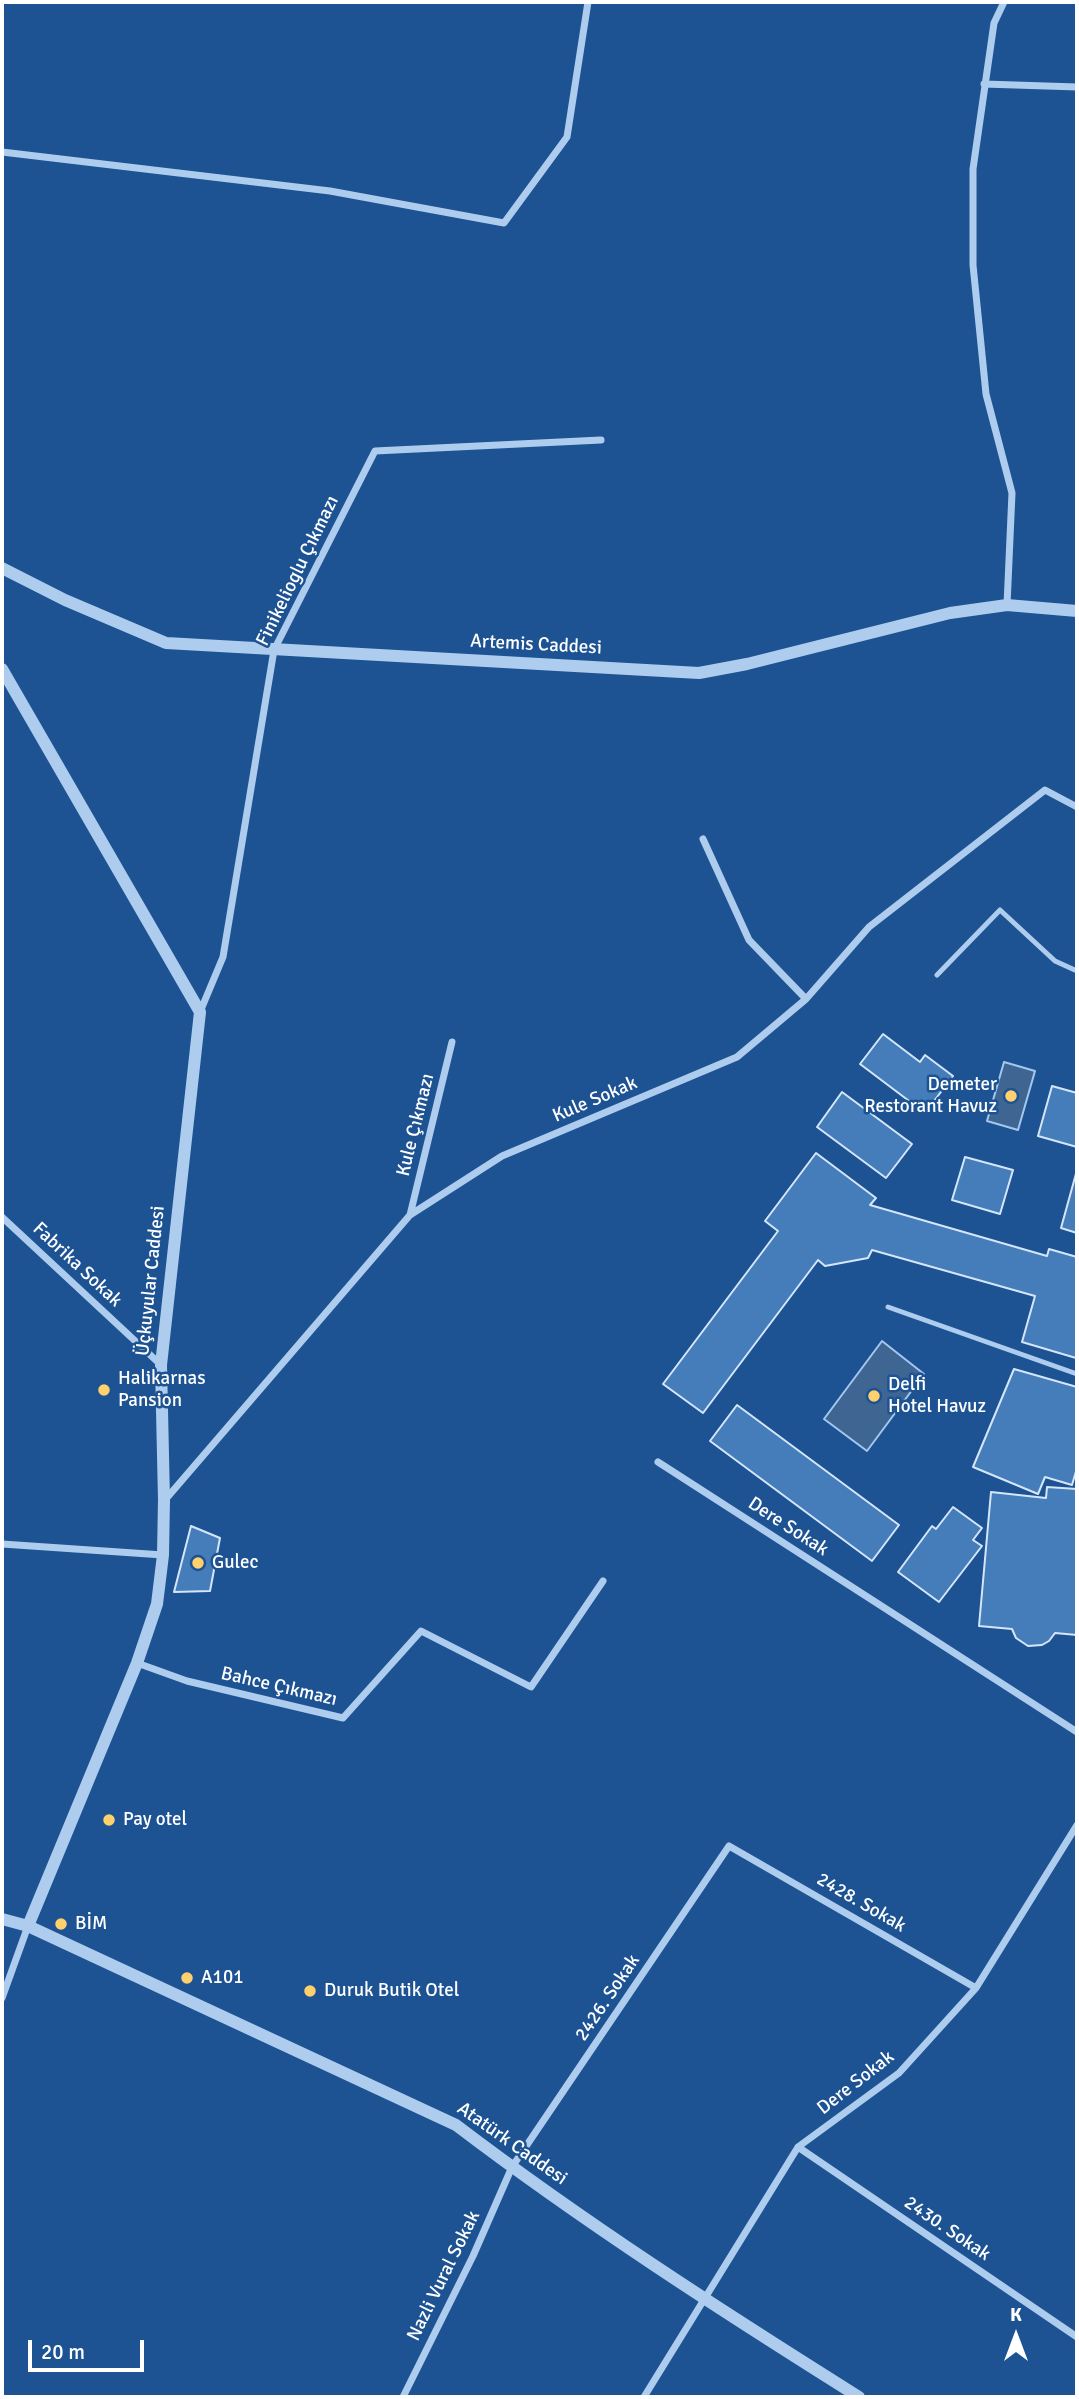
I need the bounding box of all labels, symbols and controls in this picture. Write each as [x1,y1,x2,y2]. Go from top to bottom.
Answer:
street label: Finikelioglu Çıkmazı [252,492,344,650]
street label: Artemis Caddesi [470,630,602,660]
street label: Kule Çıkmazı [392,1071,440,1179]
street label: Kule Sokak [549,1072,641,1128]
place label: Demeter Restorant Havuz [864,1074,997,1118]
marker: Demeter Restorant Havuz [1003,1088,1019,1104]
street label: Üçkuyular Caddesi [132,1205,170,1357]
street label: Fabrika Sokak [28,1218,126,1312]
place label: Halikarnas Pansion [118,1368,206,1412]
place label: Delfi Hotel Havuz [888,1374,986,1418]
marker: Halikarnas Pansion [96,1382,112,1398]
marker: Delfi Hotel Havuz [866,1388,882,1404]
street label: Dere Sokak [744,1493,832,1561]
place label: Gulec [212,1552,258,1574]
marker: Gulec [190,1555,206,1571]
street label: Bahce Çıkmazı [219,1663,339,1711]
place label: Pay otel [123,1809,187,1831]
marker: Pay otel [101,1812,117,1828]
street label: 2428. Sokak [812,1868,910,1938]
place label: BİM [75,1913,107,1935]
marker: BİM [53,1916,69,1932]
street label: 2426. Sokak [571,1950,645,2046]
place label: A101 [201,1967,243,1989]
marker: A101 [179,1970,195,1986]
place label: Duruk Butik Otel [324,1980,459,2002]
marker: Duruk Butik Otel [302,1983,318,1999]
street label: Dere Sokak [813,2046,899,2120]
street label: Atatürk Caddesi [453,2098,571,2190]
street label: 2430. Sokak [899,2192,995,2266]
street label: Nazli Vural Sokak [403,2207,485,2345]
north arrow [981,2301,1051,2371]
text: K [1010,2303,1022,2327]
scale bar [32,2326,147,2370]
text: 20 m [41,2339,85,2365]

